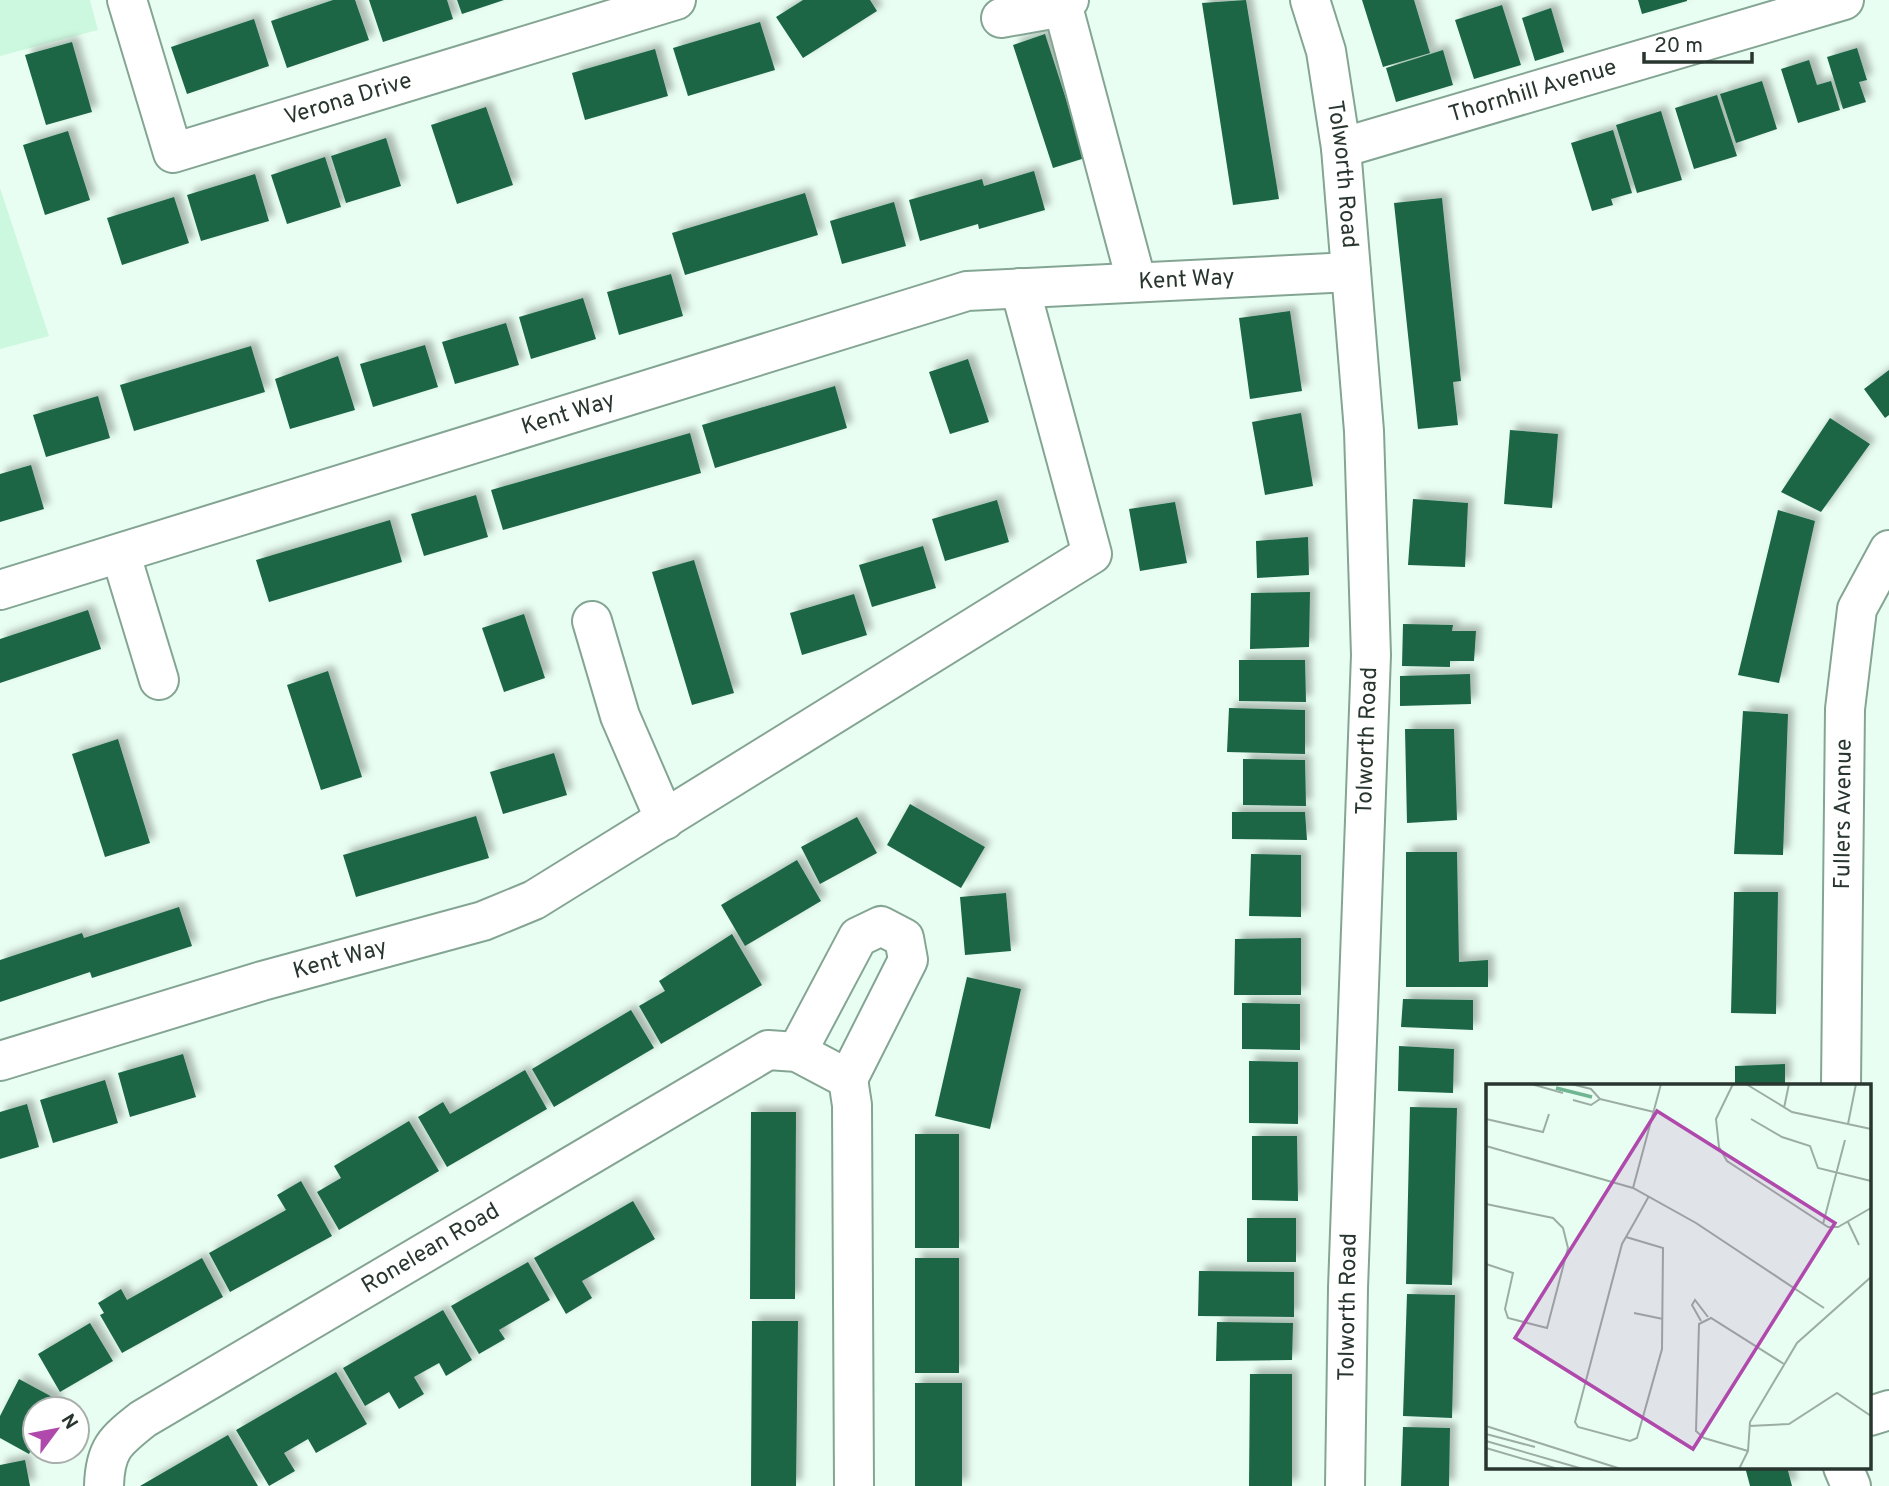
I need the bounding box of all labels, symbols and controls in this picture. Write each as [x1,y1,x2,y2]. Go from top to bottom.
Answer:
scale bar [1644,21,1752,65]
text: 20 m [1654,33,1703,60]
street label: Thornhill Avenue [1446,53,1620,130]
street label: Verona Drive [281,67,415,133]
street label: Tolworth Road [1319,99,1364,249]
street label: Kent Way [1138,263,1235,297]
street label: Kent Way [518,386,619,442]
street label: Tolworth Road [1351,666,1385,816]
street label: Fullers Avenue [1829,739,1859,890]
street label: Kent Way [290,933,391,986]
inset map [1486,1084,1871,1468]
street label: Ronelean Road [357,1197,505,1301]
street label: Tolworth Road [1333,1233,1365,1381]
north arrow [21,1395,91,1465]
text: N [55,1410,83,1434]

